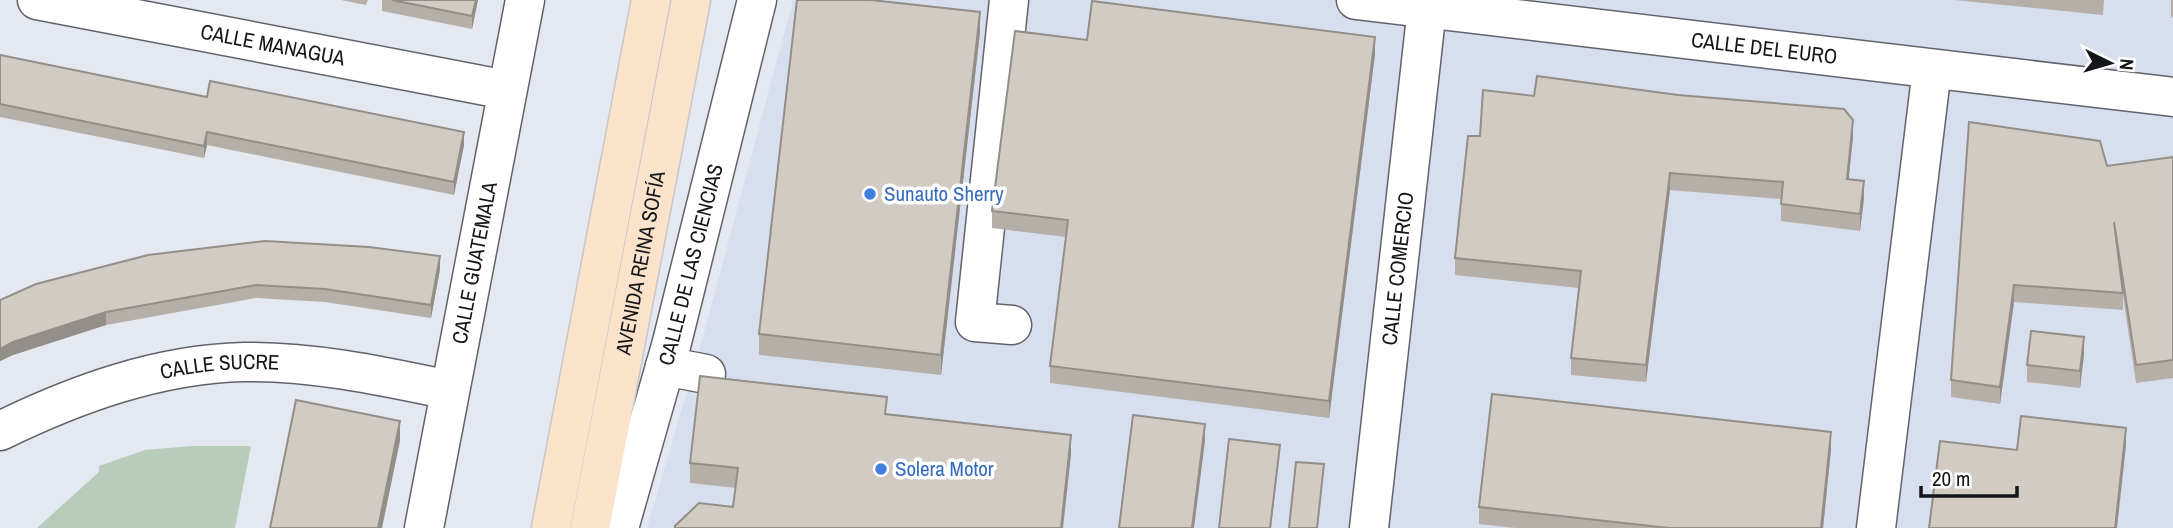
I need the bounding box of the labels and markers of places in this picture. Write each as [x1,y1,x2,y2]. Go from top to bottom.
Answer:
place label: Sunauto Sherry [884,179,1004,208]
marker: Sunauto Sherry [862,186,878,202]
place label: Solera Motor [895,454,994,483]
marker: Solera Motor [873,461,889,477]

